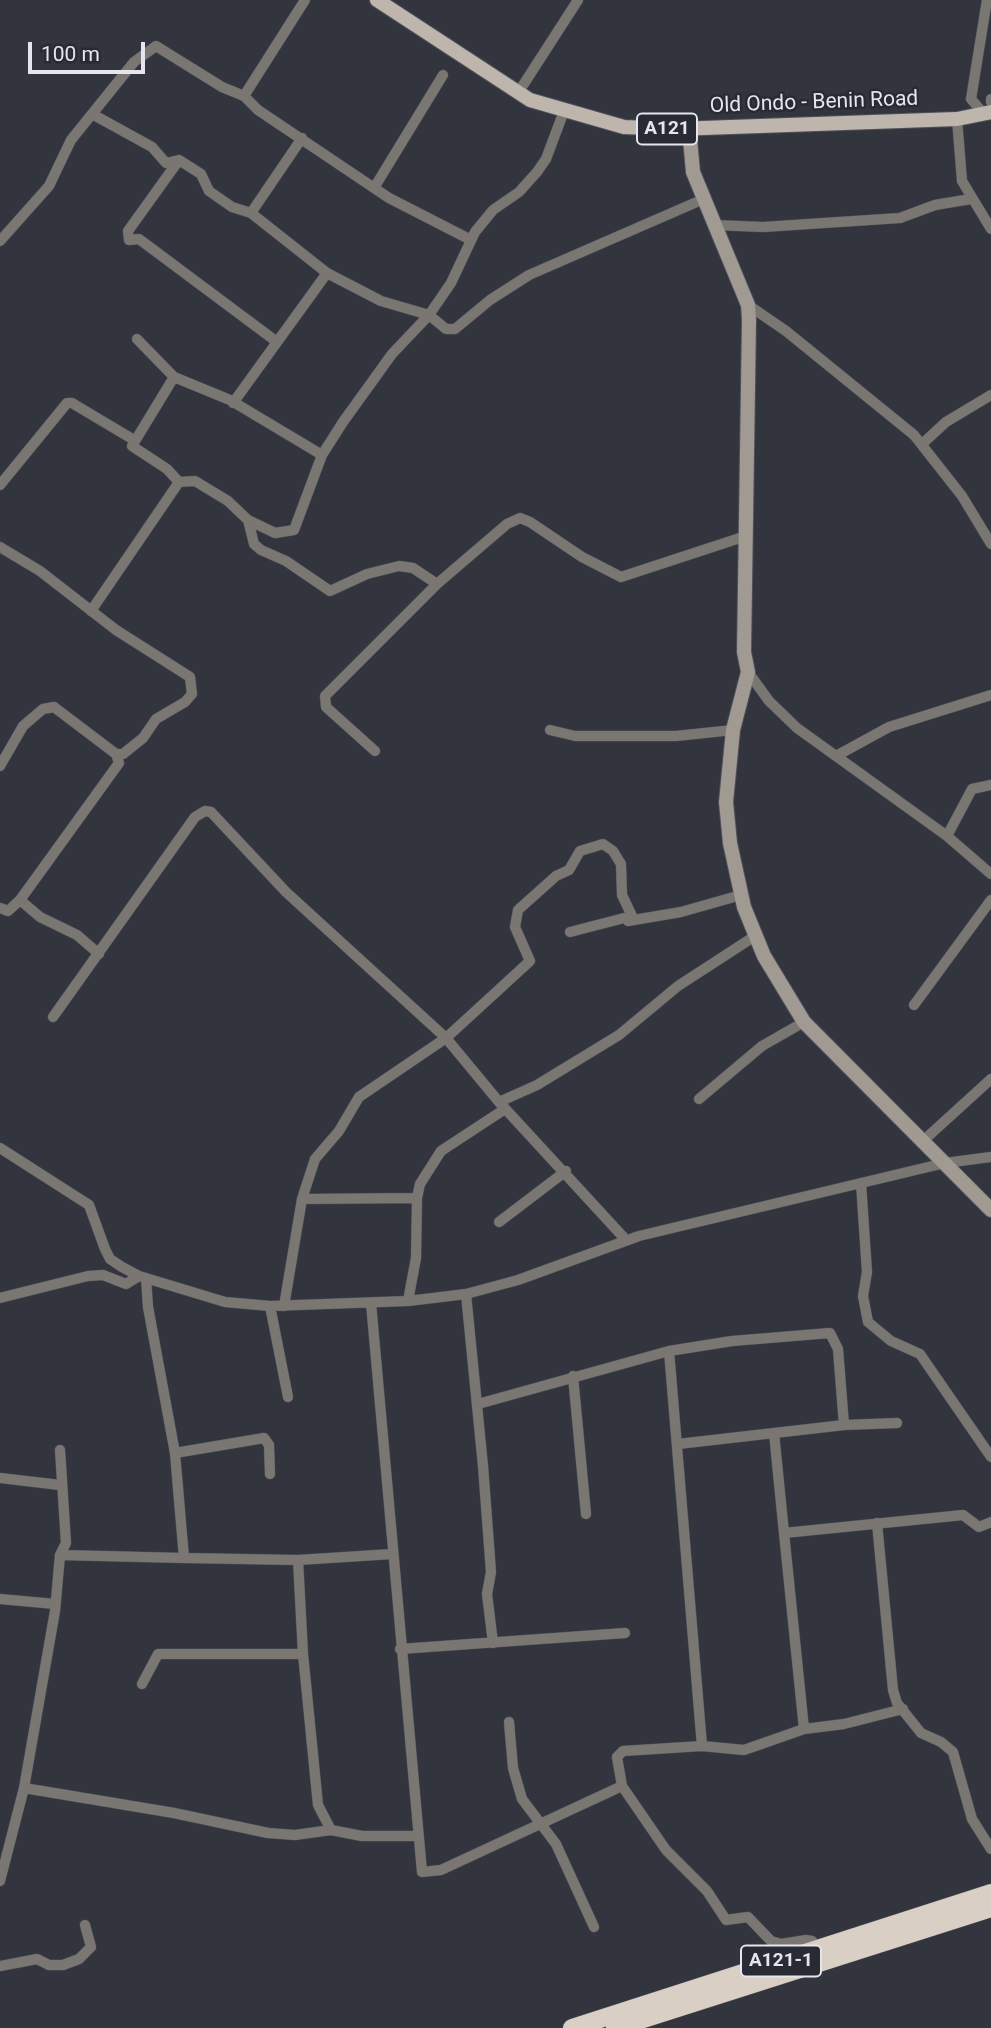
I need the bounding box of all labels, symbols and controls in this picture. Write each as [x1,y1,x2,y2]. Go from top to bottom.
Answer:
scale bar [32,28,149,72]
text: 100 m [41,42,100,66]
street label: Old Ondo - Benin Road [709,87,919,119]
road number: A121 [637,113,697,144]
road number: A121-1 [741,1946,821,1977]

